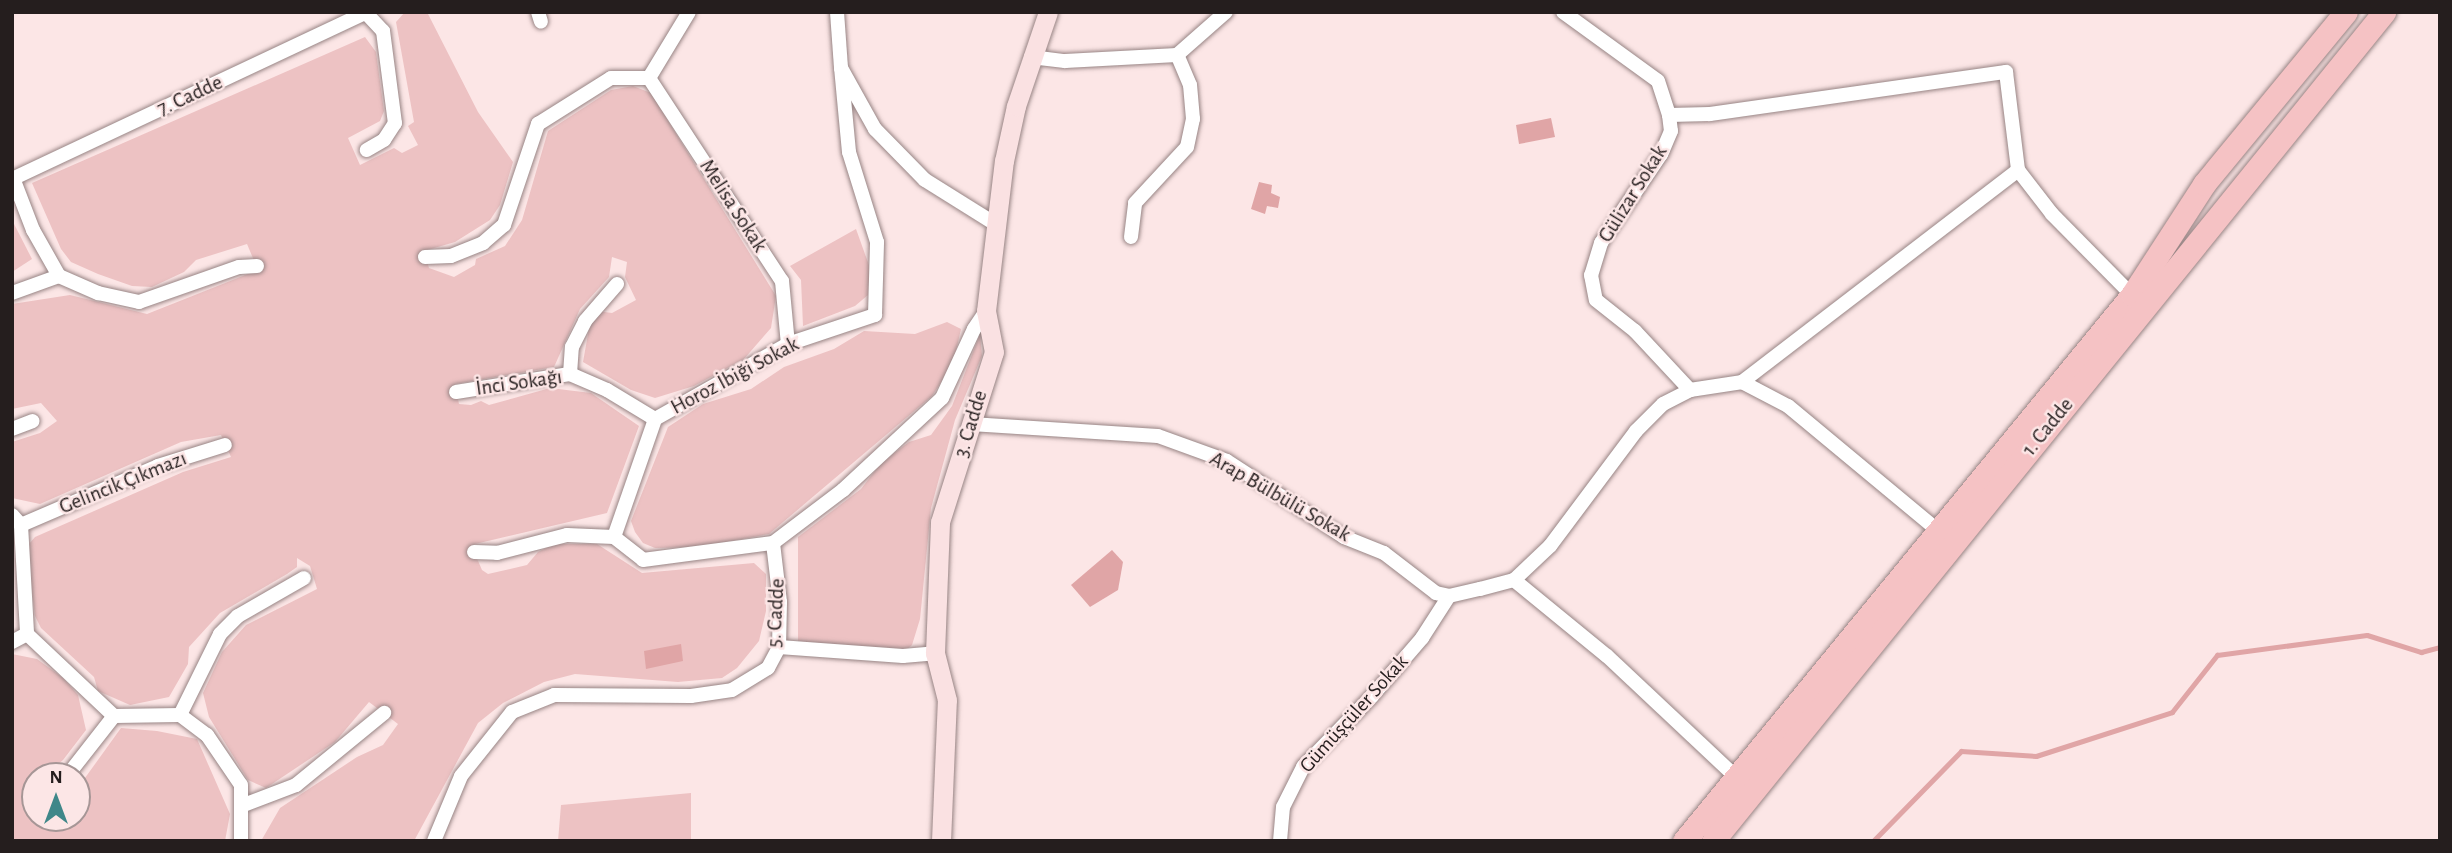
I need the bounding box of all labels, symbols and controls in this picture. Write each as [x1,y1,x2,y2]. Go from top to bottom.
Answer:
street label: 7. Cadde [153,70,227,122]
street label: Gülizar Sokak [1593,141,1673,247]
street label: Melisa Sokak [694,155,772,257]
street label: Horoz İbiği Sokak [667,332,803,420]
street label: İnci Sokağı [474,364,564,402]
street label: 3. Cadde [949,387,993,461]
street label: 1. Cadde [2017,393,2079,461]
street label: Gelincik Çıkmazı [56,446,190,520]
street label: Arap Bülbülü Sokak [1205,446,1355,548]
street label: 5. Cadde [762,578,790,648]
street label: Gümüşçüler Sokak [1294,650,1414,778]
north arrow [21,762,91,832]
text: N [49,768,63,787]

